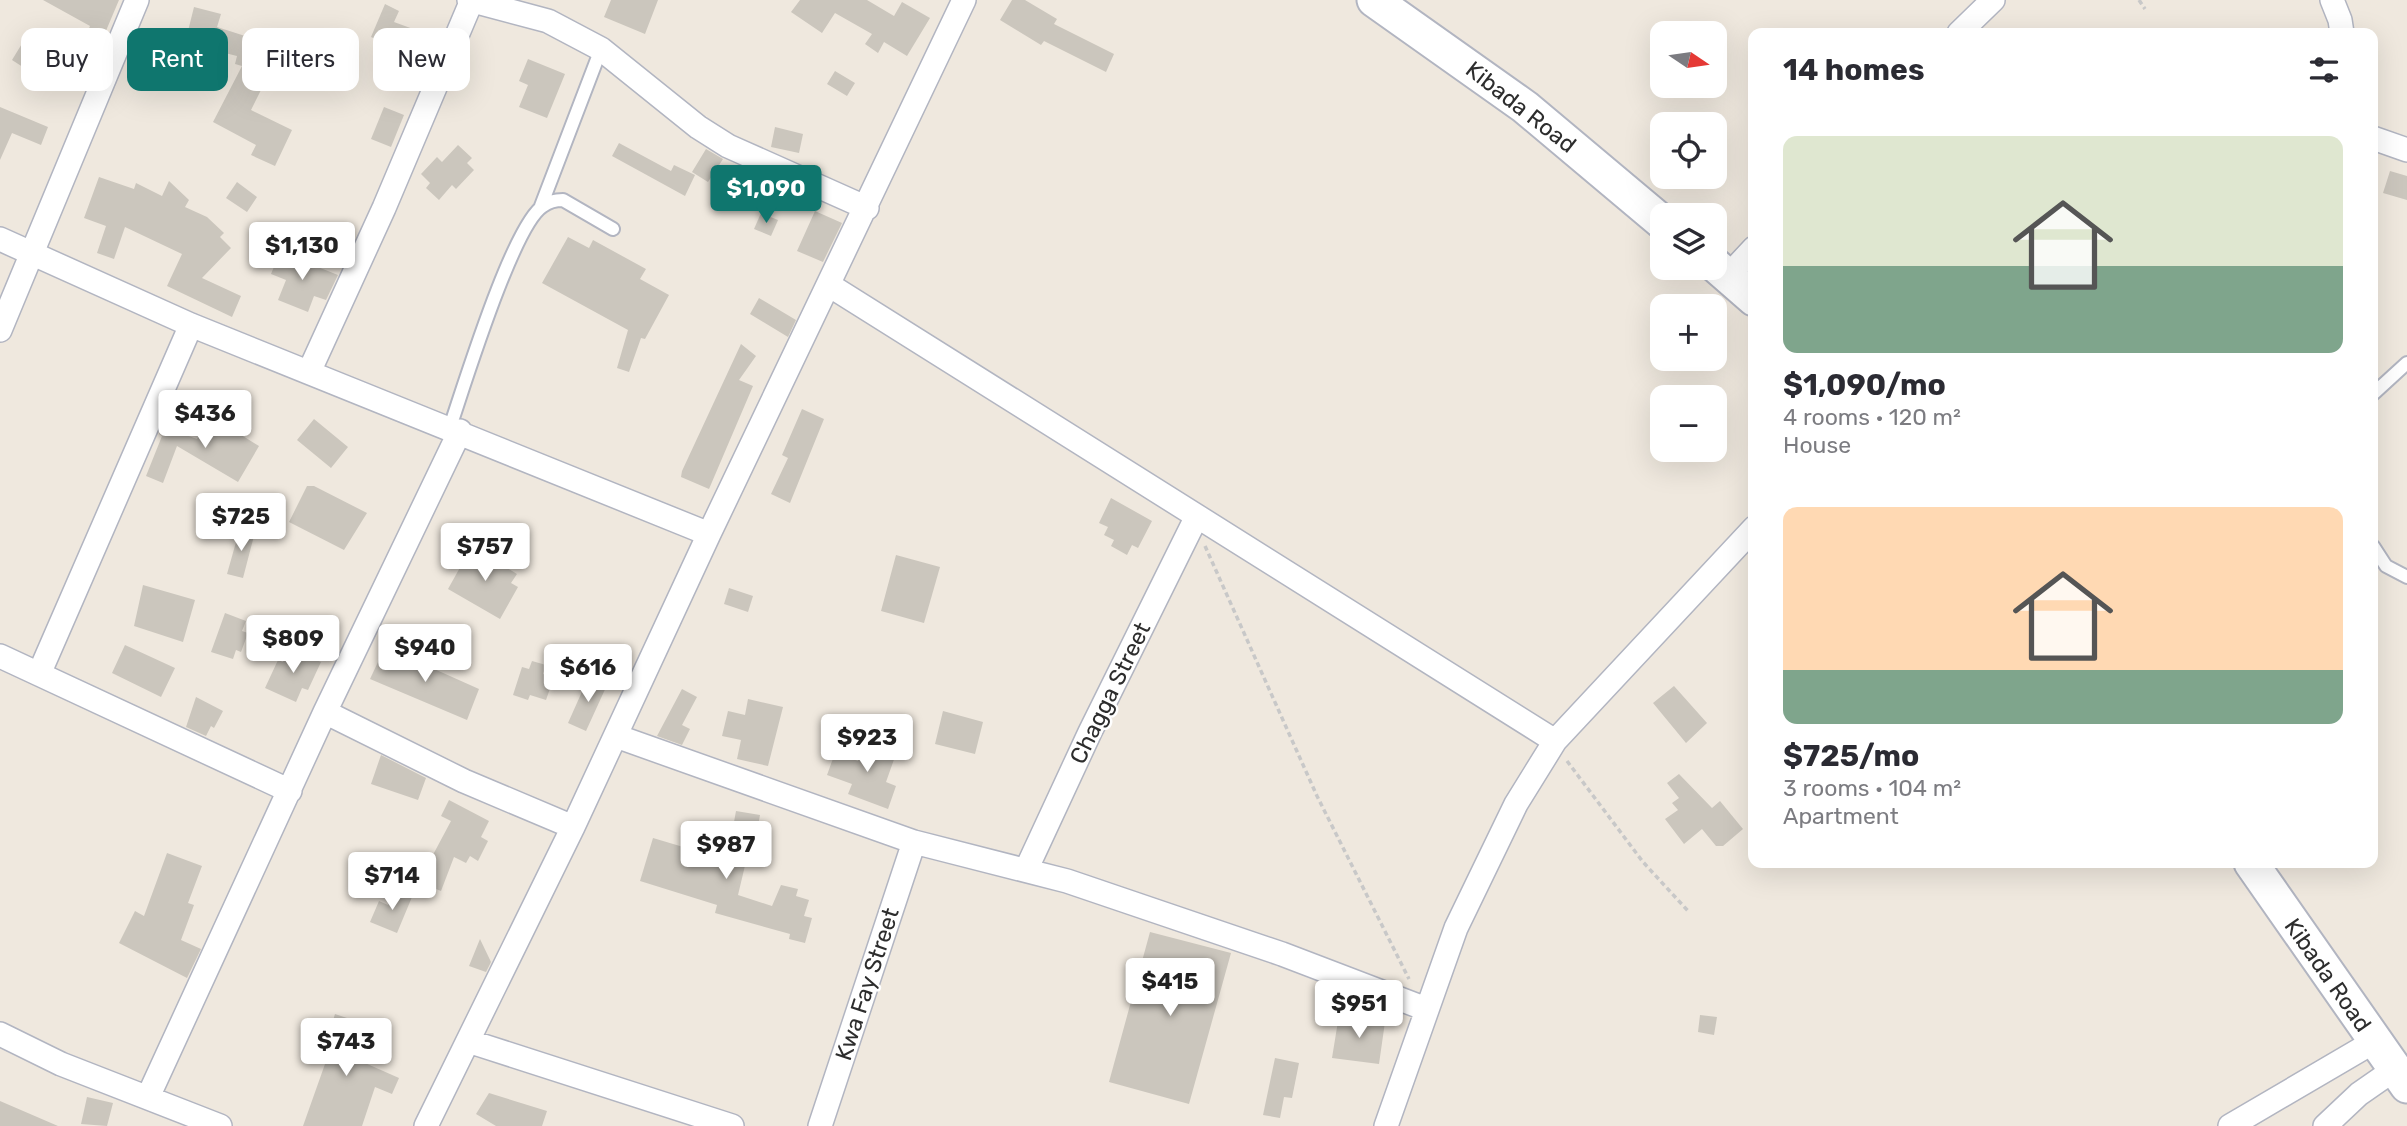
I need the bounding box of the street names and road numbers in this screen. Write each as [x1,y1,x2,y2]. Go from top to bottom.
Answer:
street label: Kibada Road [1460,55,1582,159]
street label: Chagga Street [1064,618,1156,768]
street label: Kwa Fay Street [829,904,905,1064]
street label: Kibada Road [2279,913,2377,1037]

